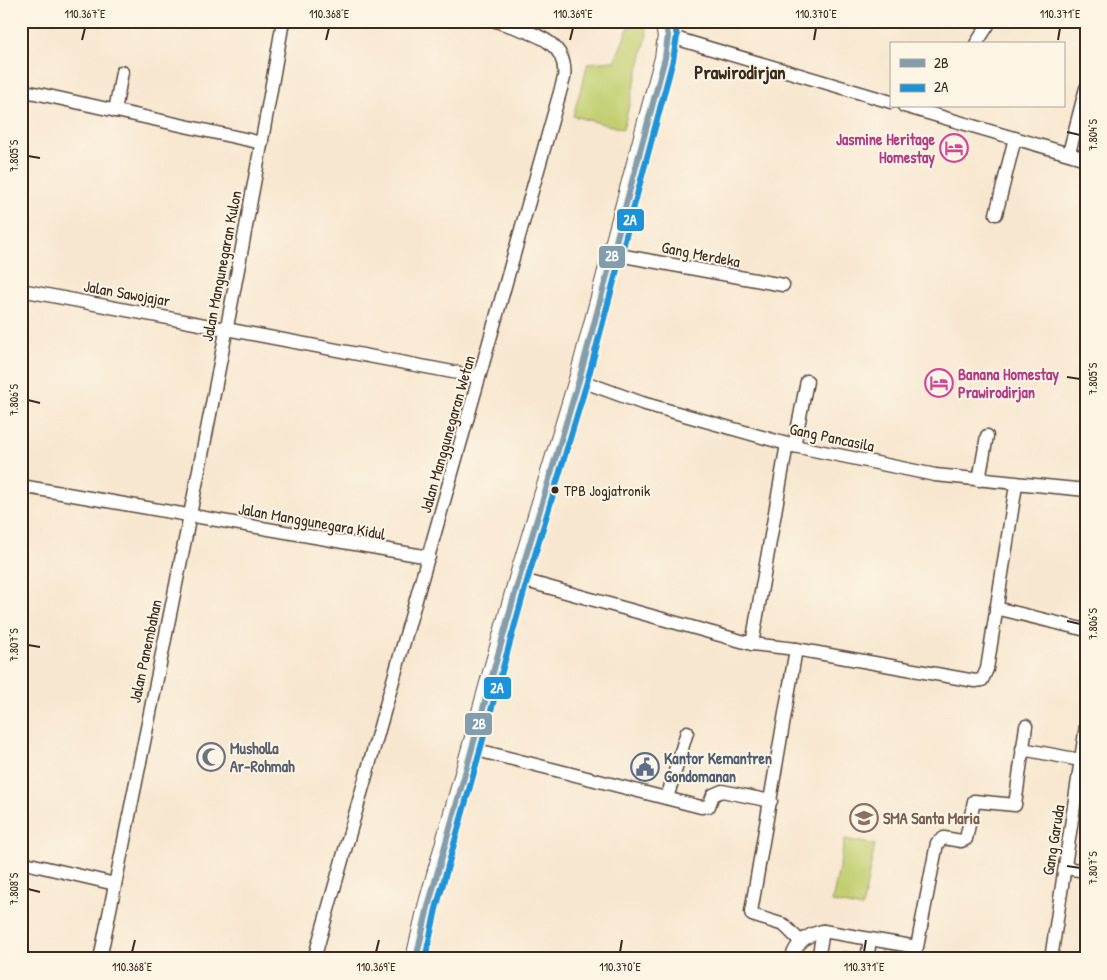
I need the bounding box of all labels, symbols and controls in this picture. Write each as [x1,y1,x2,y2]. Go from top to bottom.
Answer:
text: 110.367°E [65,5,106,22]
text: 110.368°E [309,5,350,22]
text: 110.369°E [553,5,593,22]
text: 110.370°E [795,5,837,22]
text: 110.371°E [1040,5,1081,22]
legend [890,42,1064,108]
text: 2B [934,52,949,73]
district label: Prawirodirjan [694,59,786,85]
text: 2A [934,76,949,97]
text: 7.804°S [1084,119,1101,151]
place label: Jasmine Heritage Homestay [836,128,936,169]
hotel icon: Jasmine Heritage Homestay [939,133,969,163]
text: 7.805°S [5,139,22,172]
street label: Jalan Mangunegaran Kulon [196,189,246,343]
line badge: 2A [616,208,645,232]
text: 2A [623,210,637,229]
street label: Gang Merdeka [660,236,742,272]
line badge: 2B [598,245,626,269]
text: 2B [605,246,619,265]
street label: Jalan Sawojajar [82,275,172,311]
street label: Jalan Manggunegaran Wetan [414,353,480,515]
text: 7.805°S [1084,362,1101,395]
place label: Banana Homestay Prawirodirjan [958,363,1059,403]
hotel icon: Banana Homestay Prawirodirjan [924,368,954,398]
text: 7.806°S [5,383,22,416]
street label: Gang Pancasila [788,417,876,457]
place label: TPB Jogjatronik [564,480,650,501]
marker: TPB Jogjatronik [550,485,560,495]
street label: Jalan Manggunegara Kidul [237,497,388,545]
street label: Jalan Panembahan [123,597,167,705]
text: 7.806°S [1084,607,1101,640]
text: 7.807°S [5,628,22,662]
line badge: 2A [483,676,512,700]
text: 2A [490,678,504,697]
line badge: 2B [464,712,493,736]
text: 2B [472,714,486,733]
place label: Musholla Ar-Rohmah [230,737,295,777]
mosque icon: Musholla Ar-Rohmah [196,742,226,772]
place label: Kantor Kemantren Gondomanan [664,747,772,787]
public building icon: Kantor Kemantren Gondomanan [630,752,660,782]
school or university icon: SMA Santa Maria [849,803,879,833]
street label: Gang Garuda [1037,803,1069,877]
place label: SMA Santa Maria [883,807,980,829]
text: 7.807°S [1084,851,1101,885]
text: 7.808°S [5,872,22,905]
text: 110.368°E [112,958,153,975]
text: 110.369°E [356,958,396,975]
text: 110.370°E [599,958,641,975]
text: 110.371°E [844,958,885,975]

